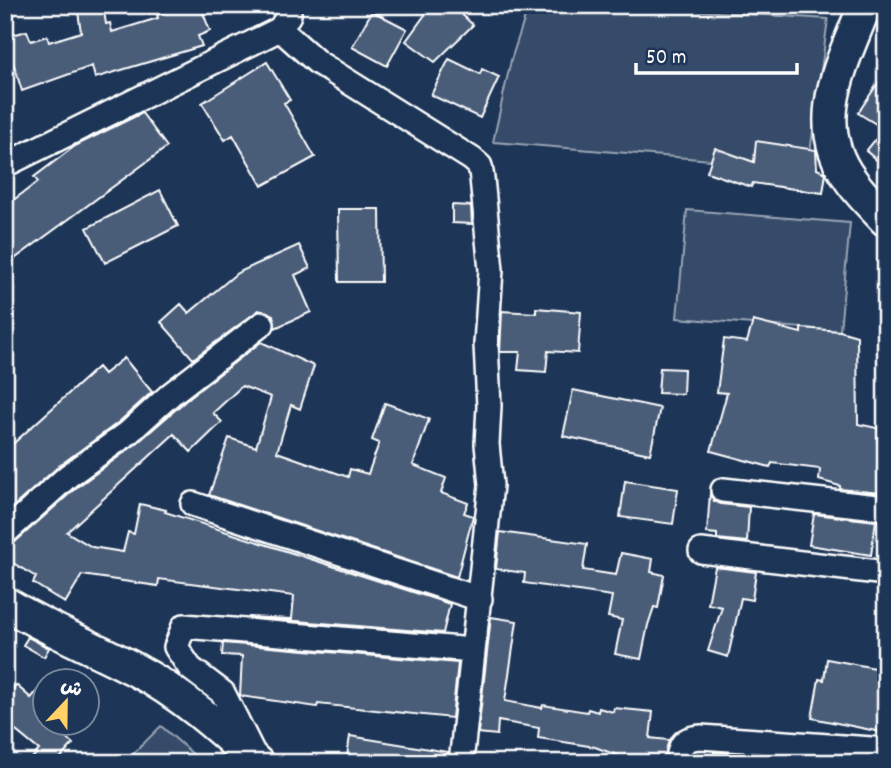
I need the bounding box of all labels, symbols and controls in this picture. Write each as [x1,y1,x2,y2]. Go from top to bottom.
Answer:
scale bar [636,32,796,76]
text: 50 m [646,44,686,74]
north arrow [32,666,102,736]
text: ش [56,673,86,706]

